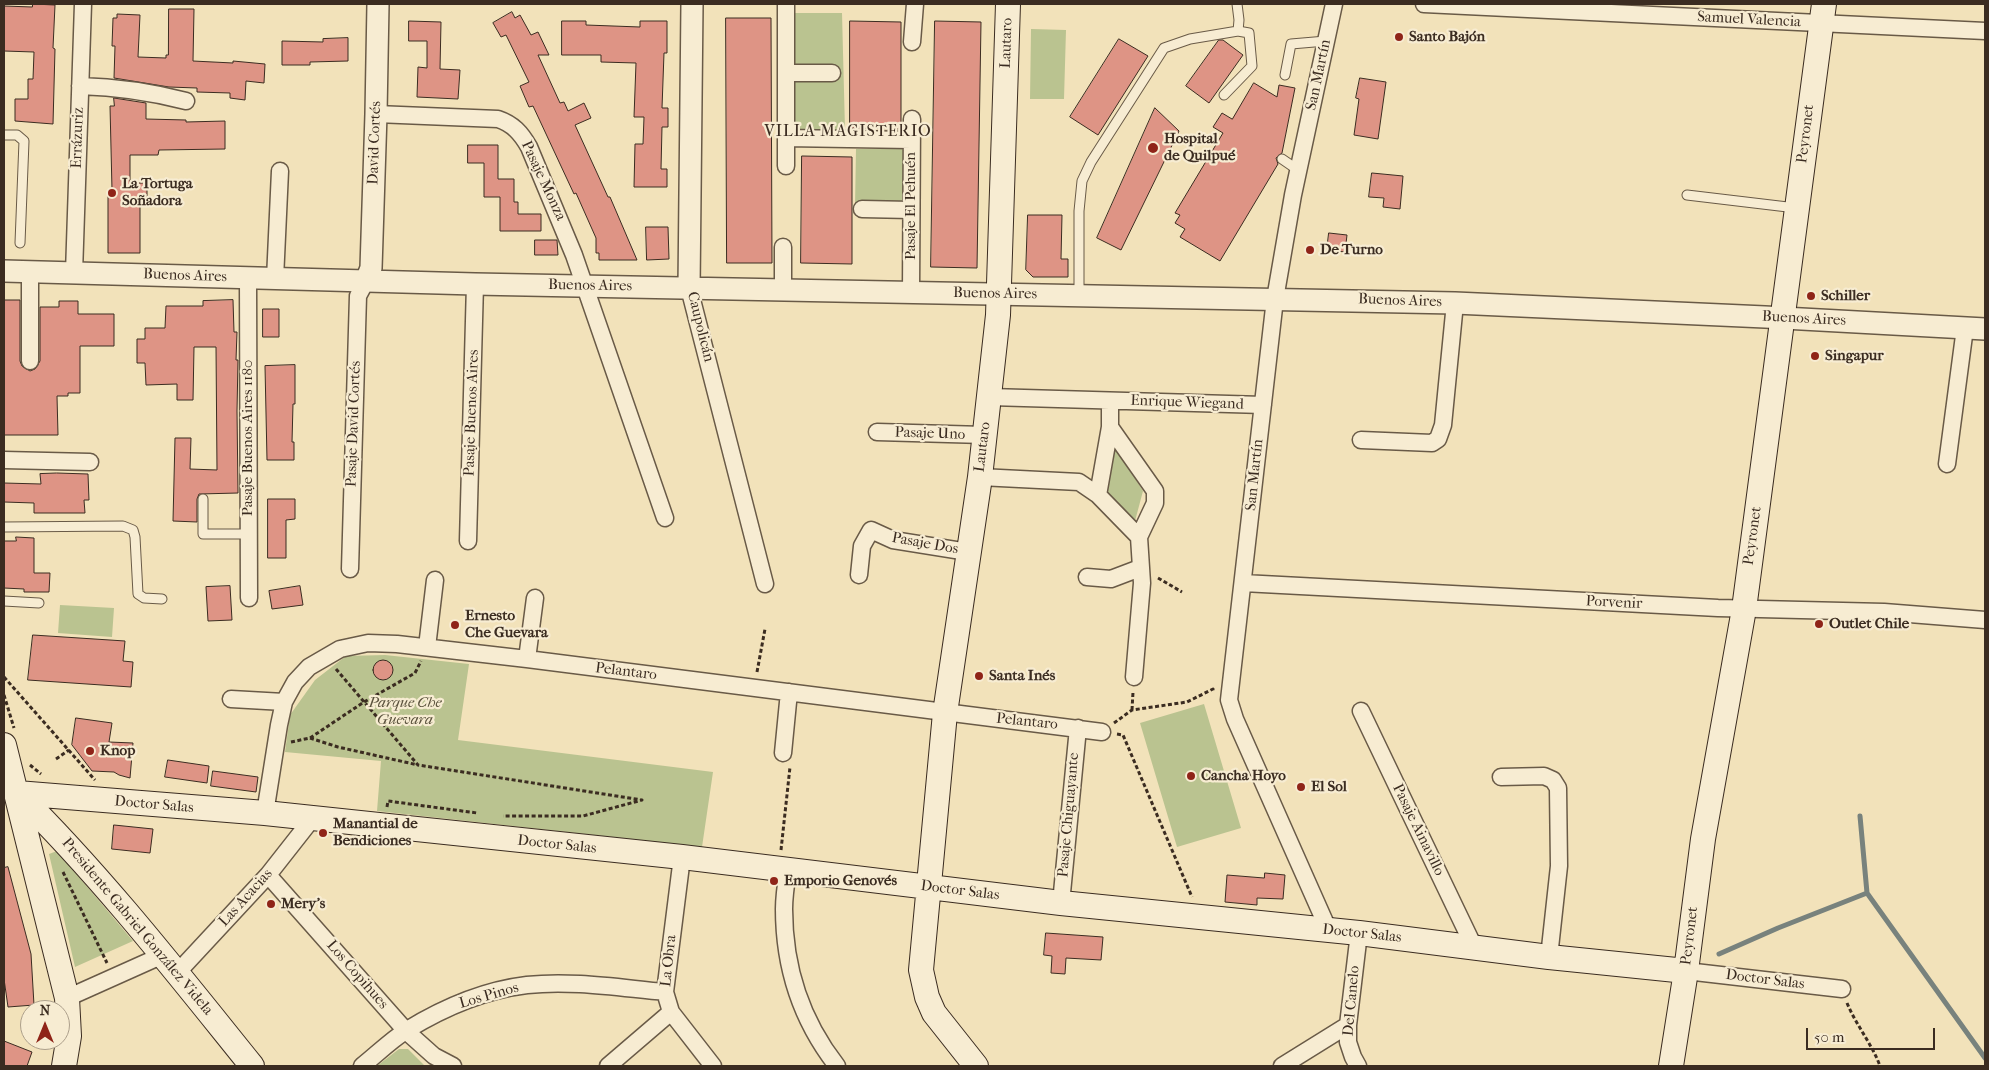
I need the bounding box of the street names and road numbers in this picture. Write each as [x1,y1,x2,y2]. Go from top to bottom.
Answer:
street label: Samuel Valencia [1697,8,1801,32]
street label: Lautaro [997,17,1017,69]
street label: San Martín [1303,38,1335,112]
street label: David Cortés [365,101,385,185]
street label: Peyronet [1793,104,1819,164]
street label: Errázuriz [68,107,88,169]
street label: Pasaje Monza [517,138,569,224]
street label: Pasaje El Pehuén [902,152,920,260]
street label: Buenos Aires [143,266,227,286]
street label: Buenos Aires [548,276,632,296]
street label: Buenos Aires [953,284,1037,304]
street label: Caupolicán [683,290,717,364]
street label: Buenos Aires [1358,291,1442,311]
street label: Buenos Aires [1762,308,1846,330]
street label: Pasaje Buenos Aires [461,349,483,477]
street label: Pasaje Buenos Aires 1180 [239,360,257,516]
street label: Pasaje David Cortés [343,360,365,488]
street label: Enrique Wiegand [1130,392,1244,414]
street label: Lautaro [971,421,995,473]
street label: Pasaje Uno [894,424,966,444]
street label: San Martín [1242,438,1268,512]
street label: Peyronet [1740,505,1766,567]
street label: Pasaje Dos [890,529,960,559]
street label: Porvenir [1585,593,1643,613]
street label: Pelantaro [594,659,658,685]
street label: Pelantaro [995,710,1059,734]
street label: Pasaje Chiguayante [1055,752,1083,878]
street label: Pasaje Ainavillo [1388,781,1448,879]
street label: Doctor Salas [114,793,194,817]
street label: Doctor Salas [517,832,597,858]
street label: Presidente Gabriel González Videla [58,835,216,1019]
street label: Las Acacias [215,865,277,931]
street label: Doctor Salas [919,877,1001,905]
street label: Peyronet [1677,906,1703,966]
street label: Doctor Salas [1322,921,1402,947]
street label: La Obra [657,934,681,988]
street label: Los Copihues [322,937,392,1013]
street label: Del Canelo [1340,965,1364,1037]
street label: Doctor Salas [1724,966,1806,994]
street label: Los Pinos [457,979,521,1013]

